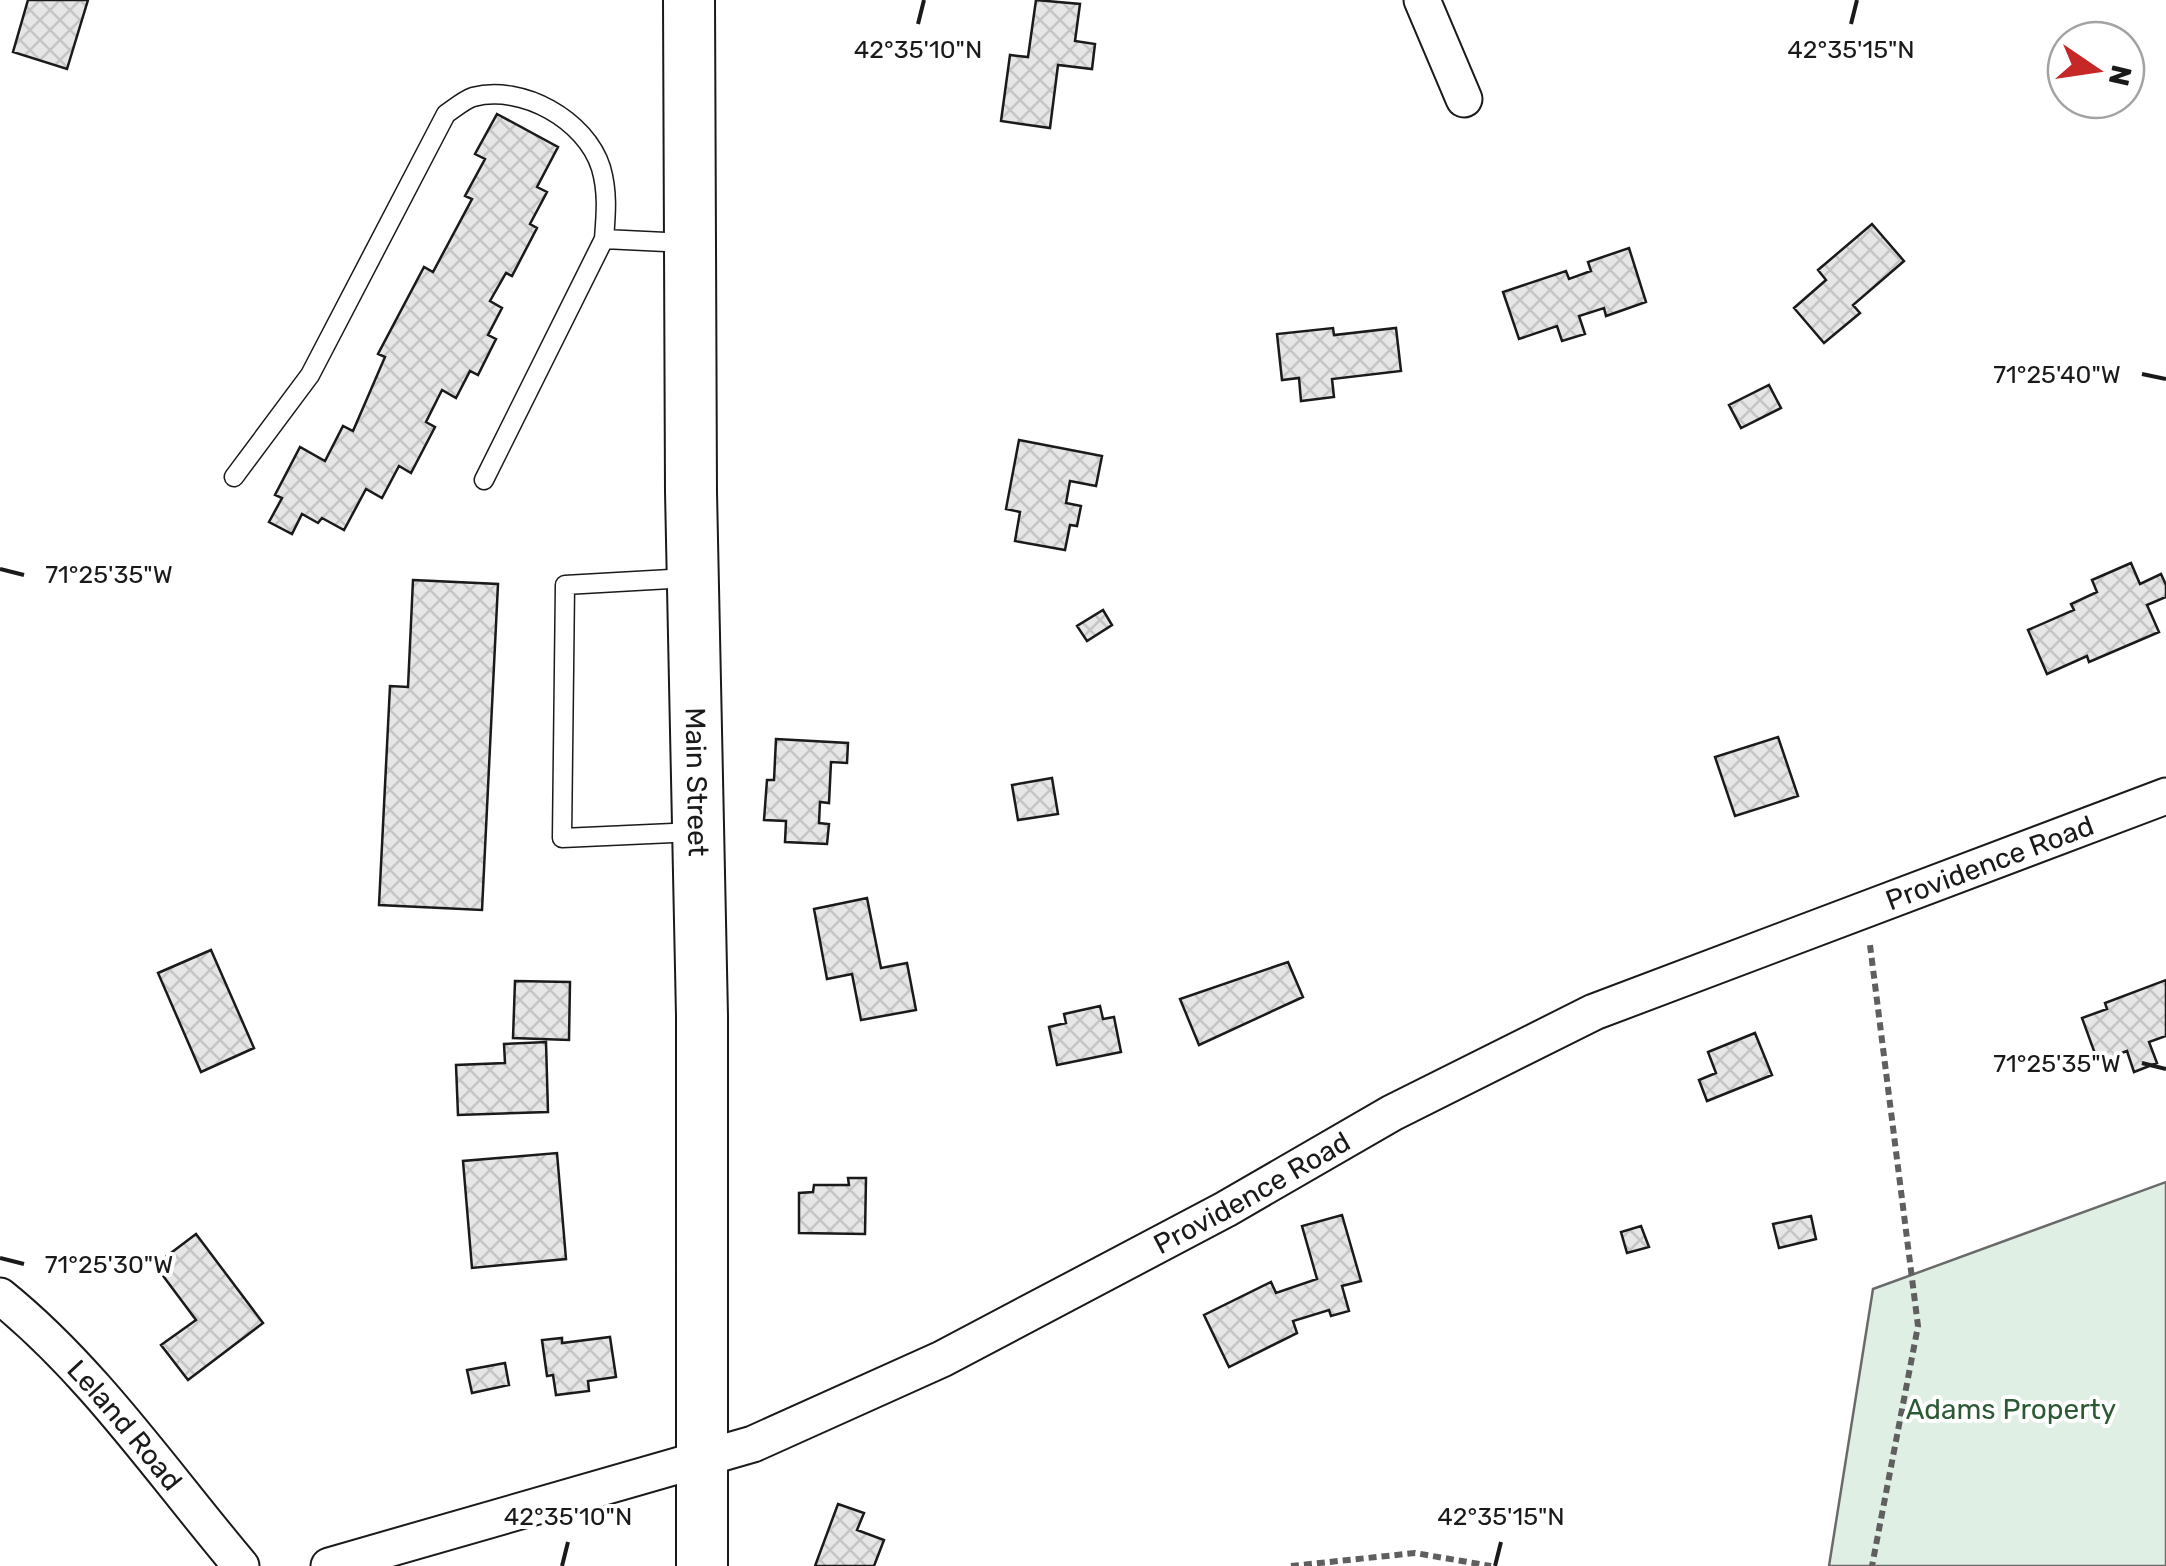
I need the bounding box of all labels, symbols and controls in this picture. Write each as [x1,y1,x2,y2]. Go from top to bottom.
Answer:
north arrow [2046,20,2146,120]
text: 42°35'10"N [854,35,982,64]
text: 42°35'15"N [1787,35,1915,64]
text: N [2102,62,2138,89]
text: 71°25'40"W [1993,360,2121,389]
text: 71°25'35"W [45,560,173,589]
street label: Main Street [679,707,715,857]
street label: Providence Road [1881,808,2098,917]
text: 71°25'35"W [1993,1049,2121,1078]
street label: Providence Road [1148,1124,1356,1261]
text: 71°25'30"W [45,1250,173,1279]
street label: Leland Road [61,1353,189,1497]
park label: Adams Property [1906,1393,2116,1426]
text: 42°35'10"N [504,1502,632,1531]
text: 42°35'15"N [1437,1502,1565,1531]

